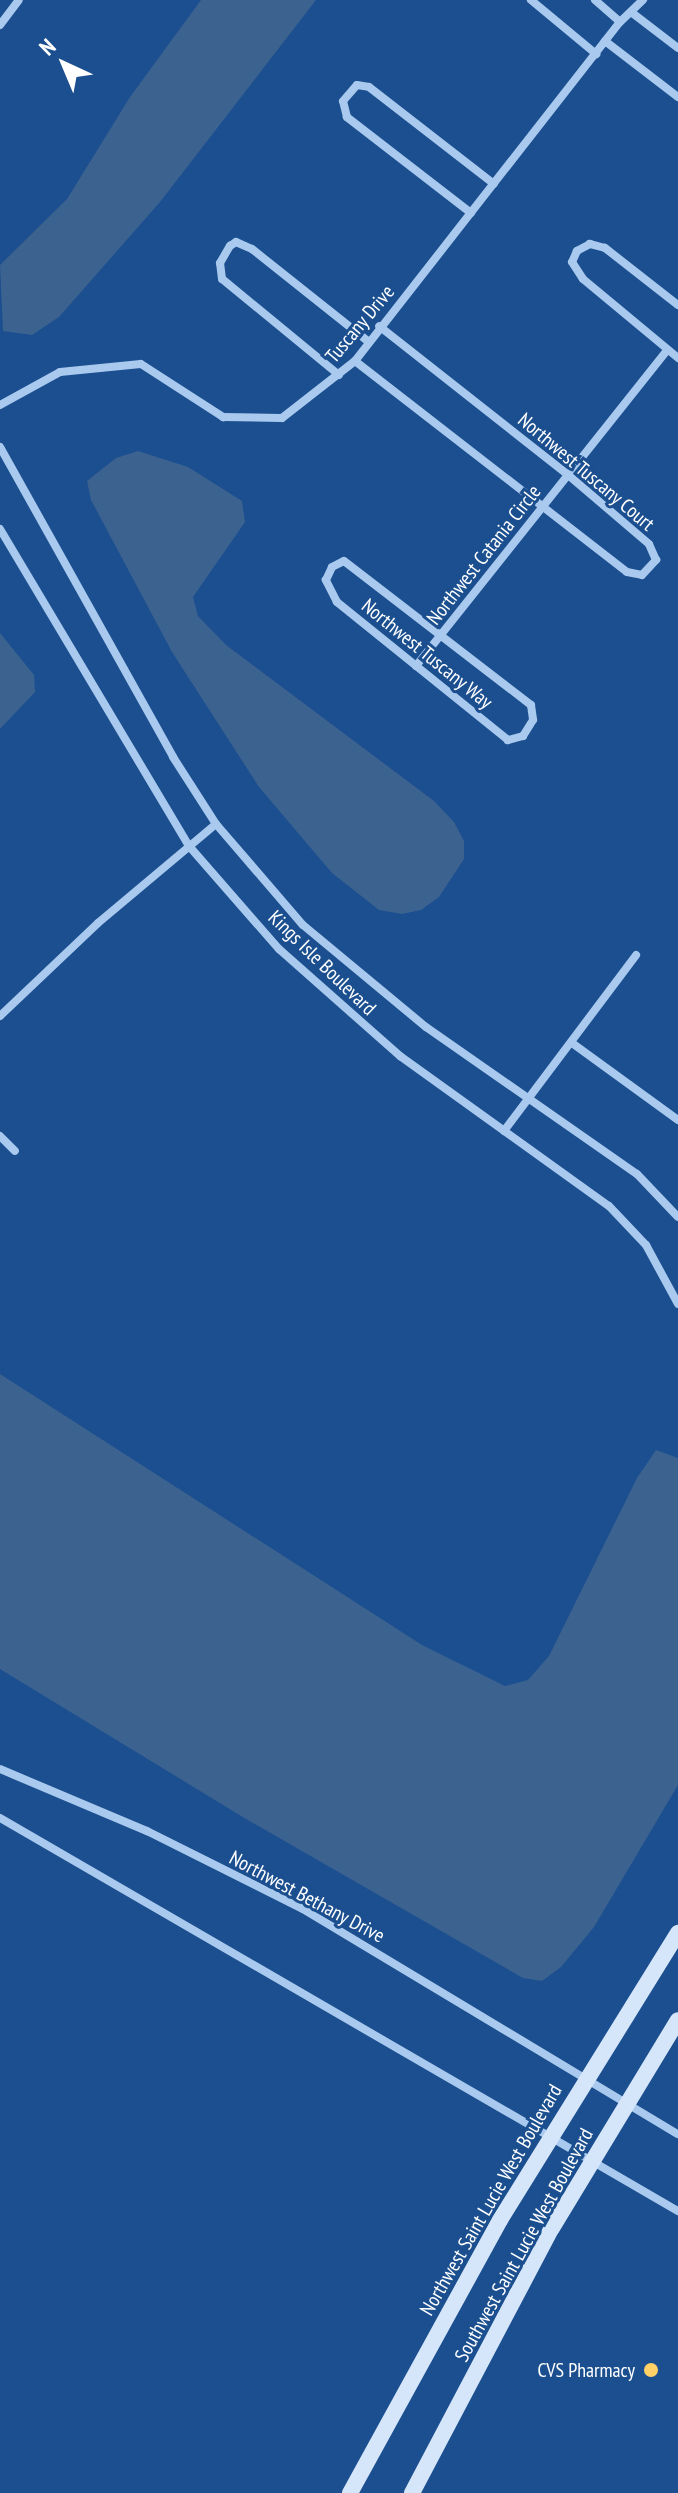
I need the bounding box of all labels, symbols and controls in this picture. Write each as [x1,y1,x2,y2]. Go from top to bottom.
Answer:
north arrow [24,24,104,104]
text: N [33,33,61,61]
street label: Tuscany Drive [320,280,400,368]
street label: Northwest Tuscany Court [512,408,660,536]
street label: Northwest Catania Circle [422,480,546,630]
street label: Northwest Tuscany Way [356,593,498,715]
street label: Kings Isle Boulevard [263,906,381,1020]
street label: Northwest Bethany Drive [225,1846,389,1948]
street label: Northwest Saint Lucie West Boulevard [415,2080,567,2320]
street label: Southwest Saint Lucie West Boulevard [450,2124,598,2366]
place label: CVS Pharmacy [538,2358,635,2382]
marker: CVS Pharmacy [642,2361,660,2379]

